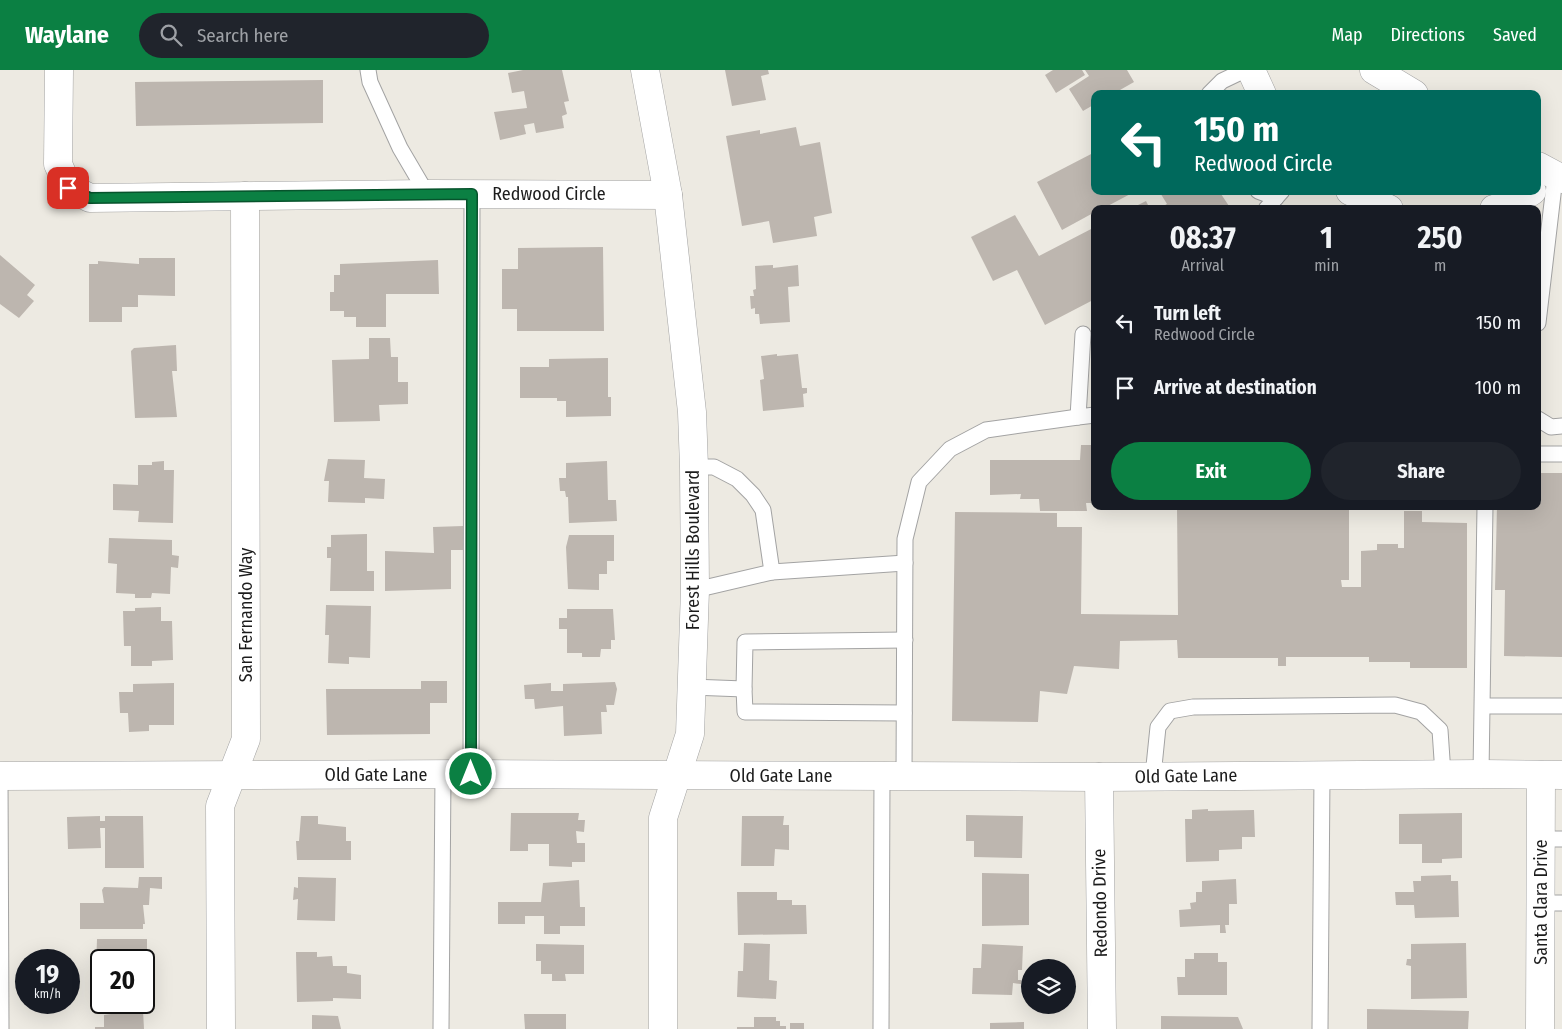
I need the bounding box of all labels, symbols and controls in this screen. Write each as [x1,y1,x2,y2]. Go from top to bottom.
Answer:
search box [139,13,489,58]
text: Waylane [25,21,109,49]
icon: search [157,21,185,49]
text: Search here [197,24,288,47]
text: Map [1331,24,1363,46]
text: Directions [1391,24,1465,46]
text: Saved [1493,24,1537,46]
text: 150 m [1194,108,1279,150]
icon: left [1111,110,1176,175]
text: Redwood Circle [1194,150,1333,177]
pin [47,167,89,209]
icon: arrive [54,174,82,202]
street label: Redwood Circle [492,183,606,205]
text: 08:37 [1169,220,1236,256]
text: 1 [1320,220,1333,256]
text: 250 [1418,220,1463,256]
text: Arrival [1181,256,1224,275]
text: min [1314,256,1339,275]
text: m [1434,256,1446,275]
text: Turn left [1154,302,1221,325]
icon: left [1111,309,1139,337]
text: 150 m [1476,311,1521,334]
text: Redwood Circle [1154,325,1255,344]
icon: arrive [1111,374,1139,402]
text: Arrive at destination [1154,376,1317,399]
text: 100 m [1475,376,1521,399]
button: Exit [1111,442,1311,500]
button: Share [1321,442,1521,500]
street label: Forest Hills Boulevard [682,470,704,630]
street label: San Fernando Way [235,548,257,682]
position arrow [444,747,496,799]
street label: Old Gate Lane [325,764,427,786]
street label: Old Gate Lane [1134,764,1238,788]
street label: Old Gate Lane [730,765,832,787]
street label: Santa Clara Drive [1530,839,1552,965]
street label: Redondo Drive [1088,848,1112,957]
speed limit sign: 20 [90,949,155,1014]
map controls [1021,959,1076,1014]
button: layers [1021,959,1076,1014]
text: 19 [36,960,59,990]
text: km/h [34,987,61,1001]

